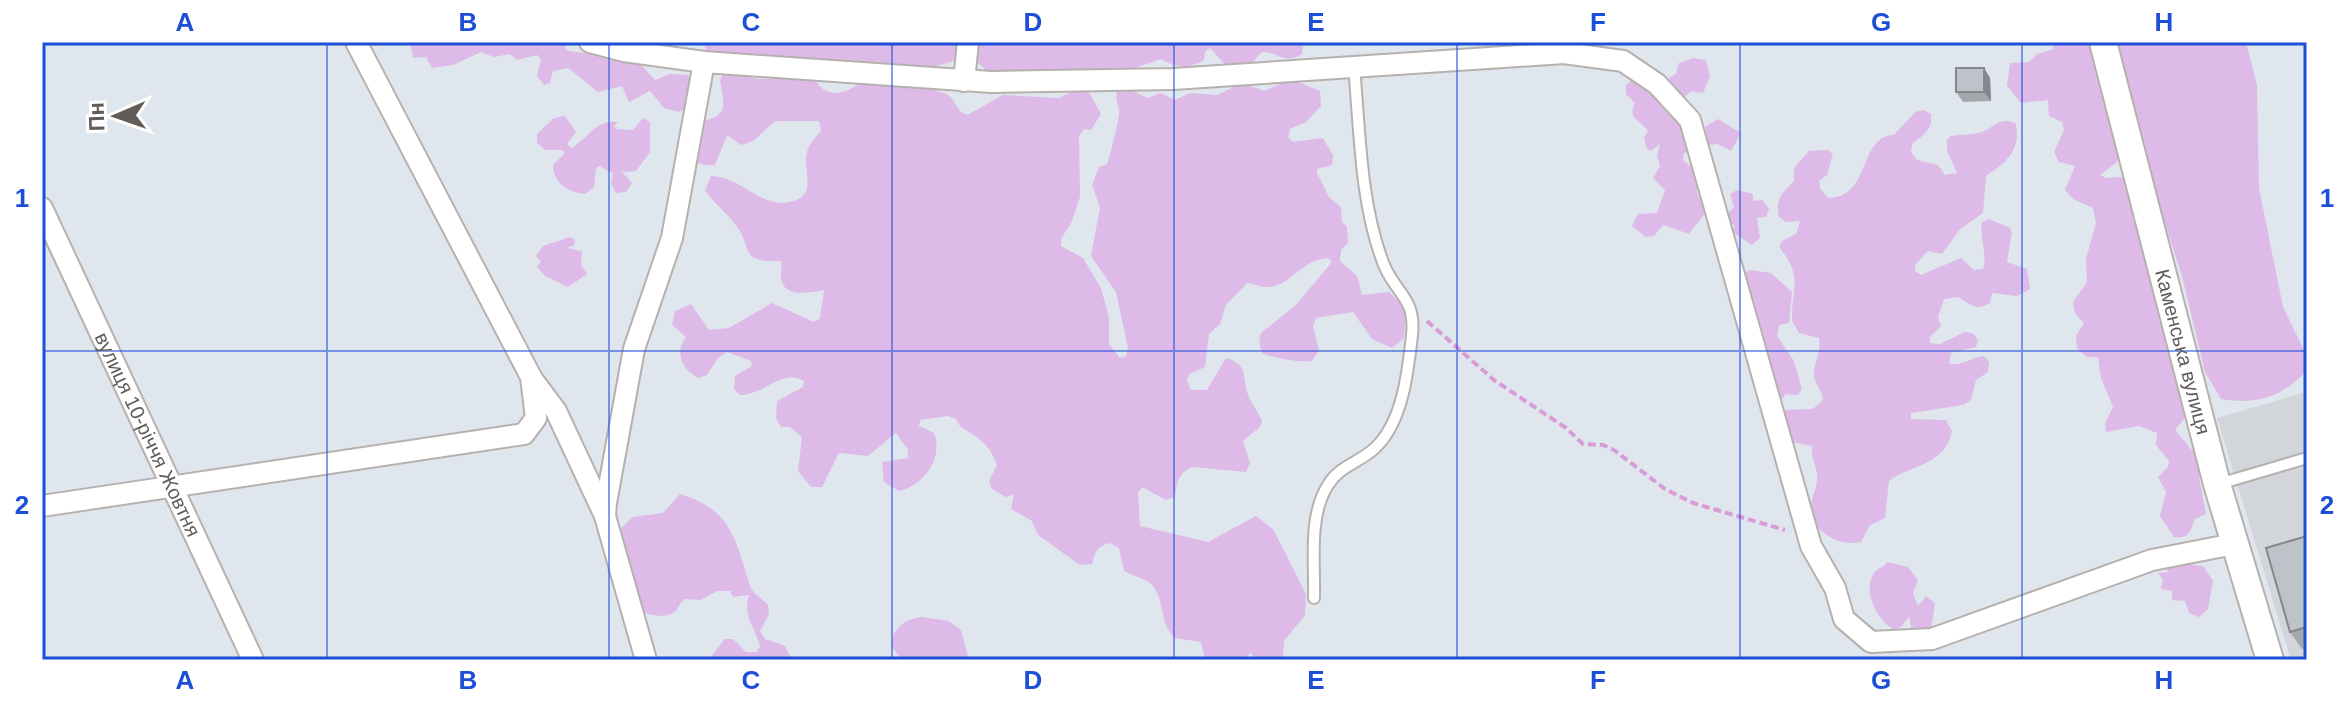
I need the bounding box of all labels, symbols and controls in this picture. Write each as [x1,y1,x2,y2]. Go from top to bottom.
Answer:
text: A [176,7,195,37]
text: B [459,7,477,37]
text: C [742,7,761,37]
text: D [1024,7,1042,37]
text: E [1307,7,1325,37]
text: F [1590,7,1606,37]
text: G [1871,7,1891,37]
text: H [2155,7,2173,37]
north arrow [76,76,156,156]
text: Пн [84,102,110,132]
text: 1 [15,183,29,213]
text: 1 [2320,183,2334,213]
street label: Каменська вулиця [2151,267,2215,437]
street label: вулиця 10-річчя Жовтня [91,329,205,540]
text: 2 [15,490,29,520]
text: 2 [2320,490,2334,520]
text: A [176,665,195,695]
text: B [459,665,477,695]
text: C [742,665,761,695]
text: D [1024,665,1042,695]
text: E [1307,665,1325,695]
text: F [1590,665,1606,695]
text: G [1871,665,1891,695]
text: H [2155,665,2173,695]

